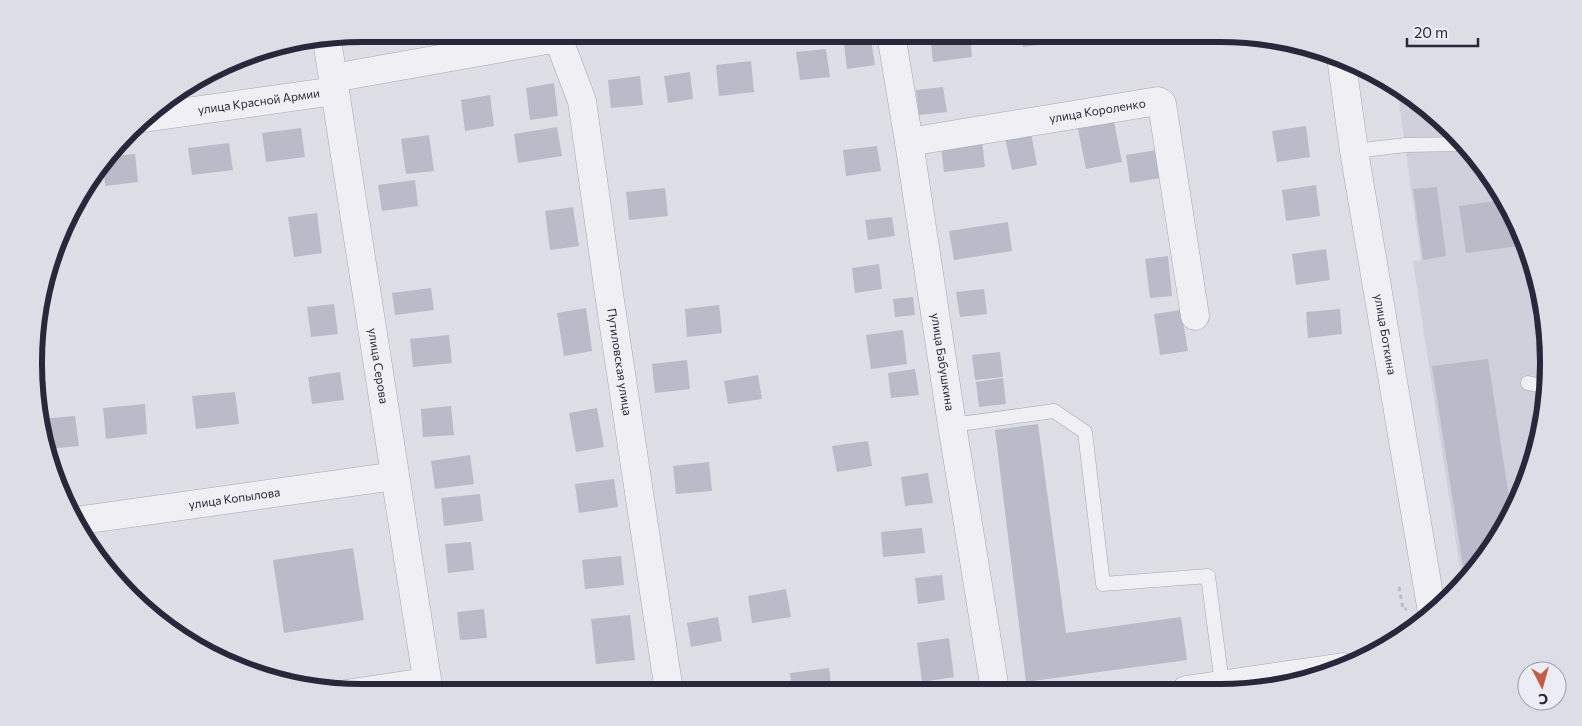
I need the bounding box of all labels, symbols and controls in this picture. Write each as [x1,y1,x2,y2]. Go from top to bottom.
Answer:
scale bar [1407,15,1478,47]
text: 20 m [1414,23,1448,41]
street label: улица Красной Армии [197,85,321,116]
street label: улица Короленко [1048,95,1147,125]
street label: улица Боткина [1372,293,1400,376]
street label: Путиловская улица [605,307,635,416]
street label: улица Бабушкина [929,312,958,412]
street label: улица Серова [366,327,392,405]
street label: улица Копылова [188,484,281,511]
north arrow [1517,661,1567,711]
text: С [1538,690,1549,708]

